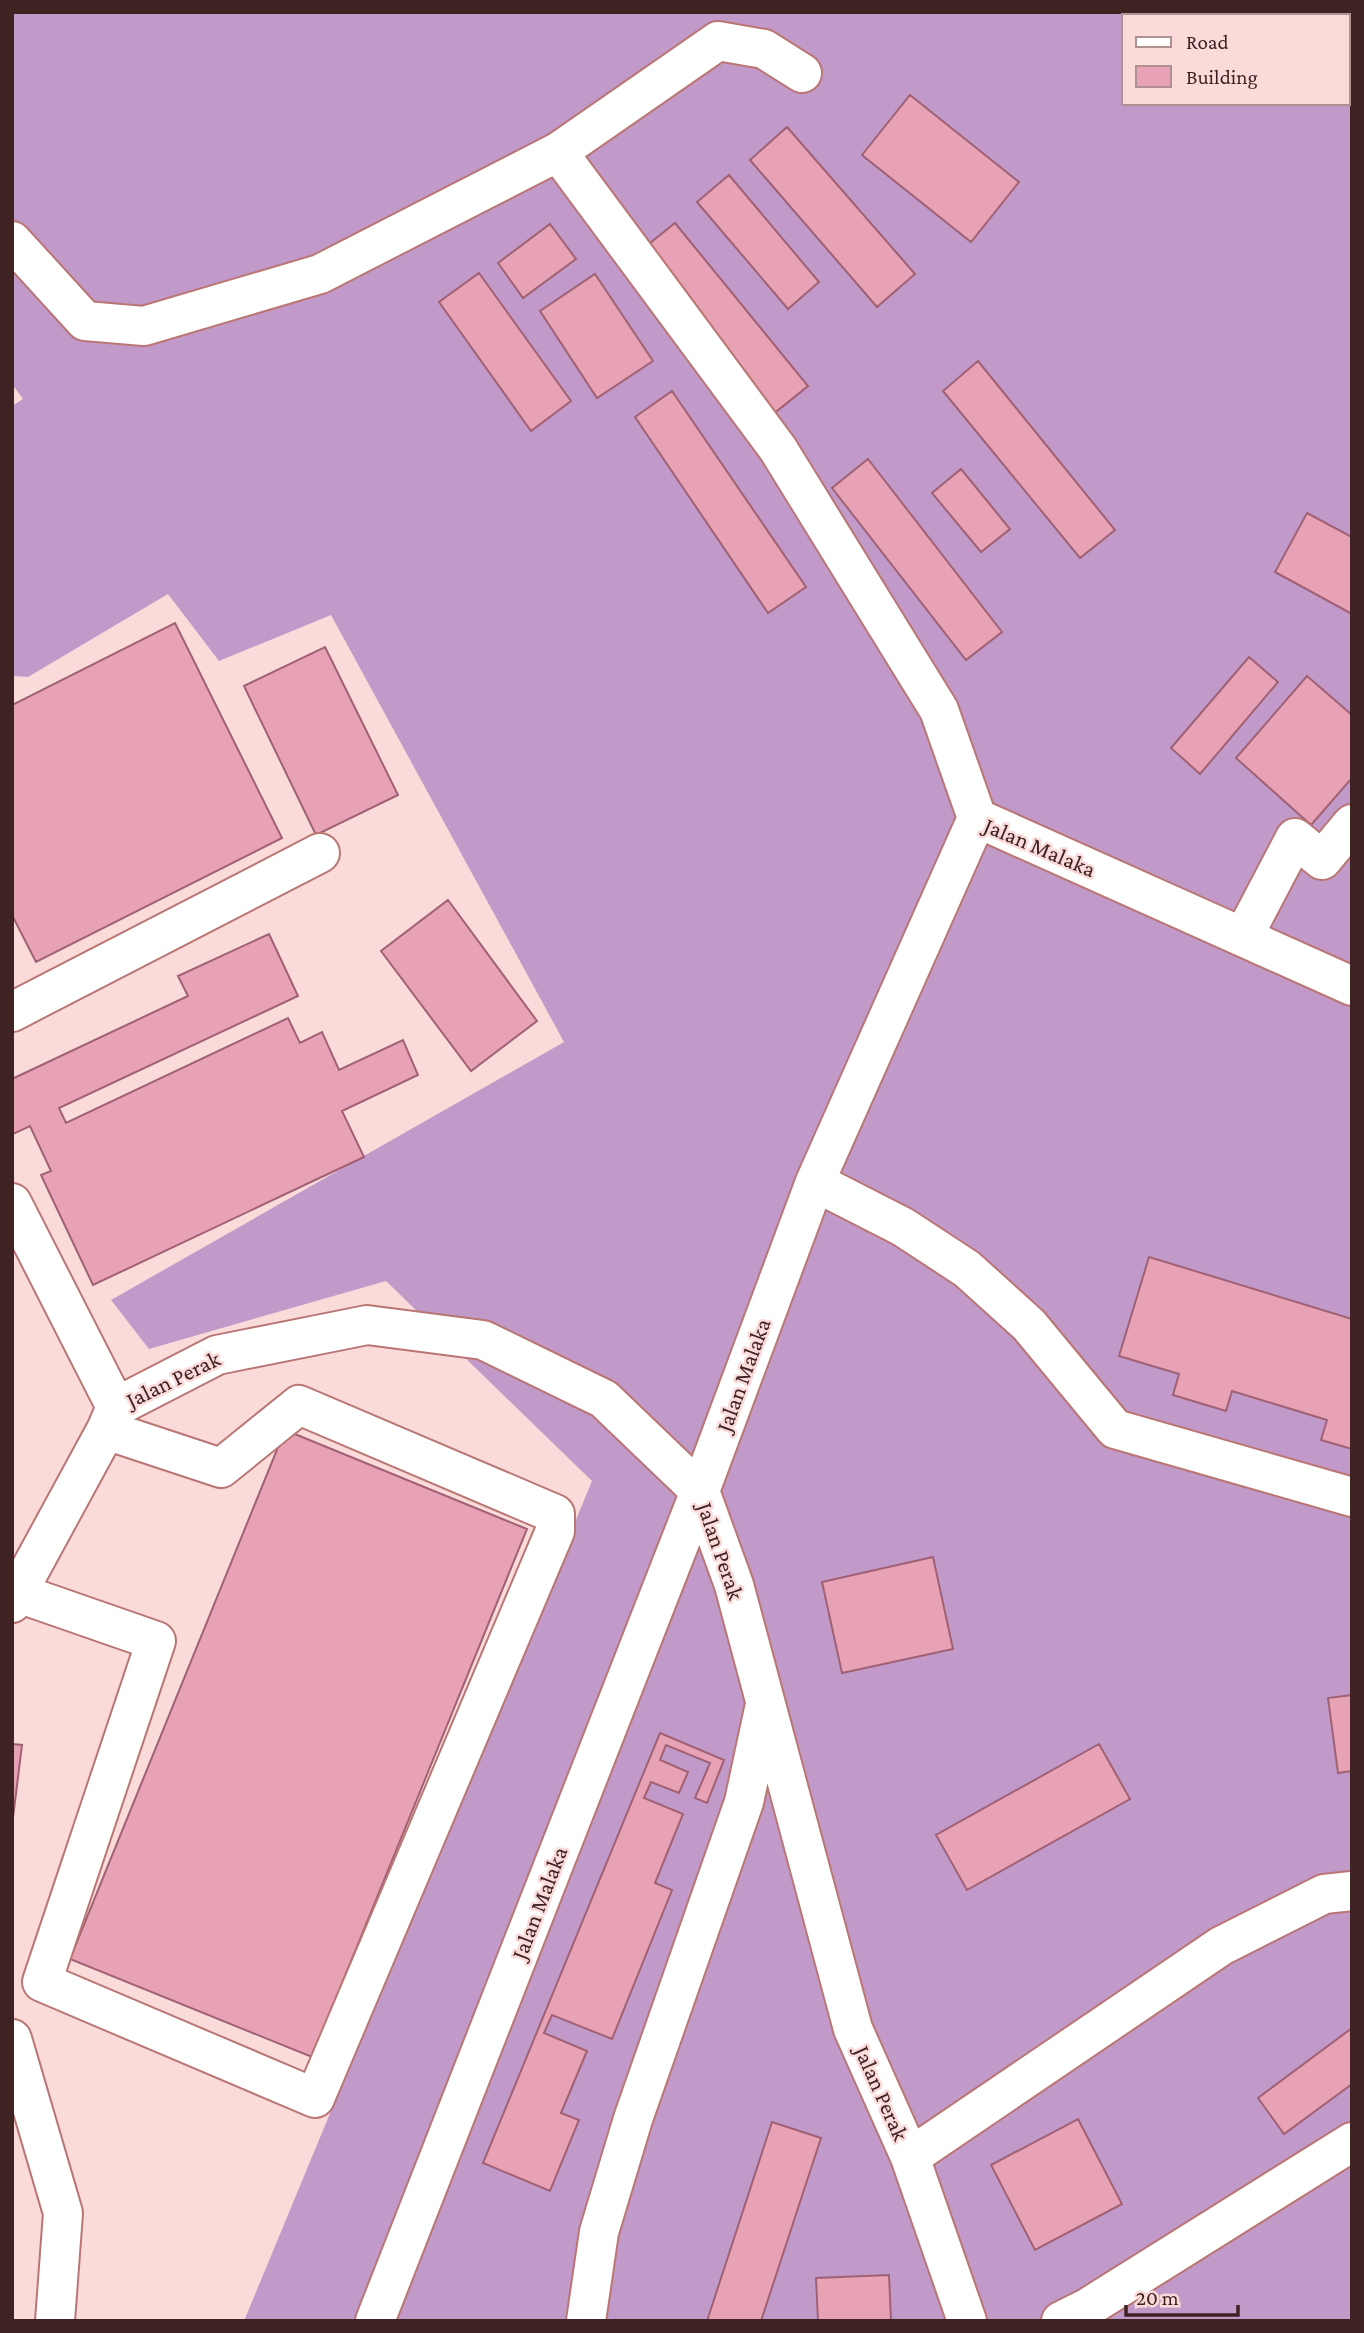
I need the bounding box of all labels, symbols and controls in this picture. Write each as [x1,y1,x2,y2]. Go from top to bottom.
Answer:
legend [1122,14,1350,105]
text: Road [1186,30,1229,54]
text: Building [1186,65,1258,89]
street label: Jalan Malaka [978,811,1100,882]
street label: Jalan Malaka [710,1314,776,1437]
street label: Jalan Perak [120,1345,224,1414]
street label: Jalan Perak [692,1497,750,1603]
street label: Jalan Malaka [505,1843,573,1965]
street label: Jalan Perak [849,2040,914,2145]
scale bar [1126,2274,1238,2318]
text: 20 m [1136,2286,1179,2310]

